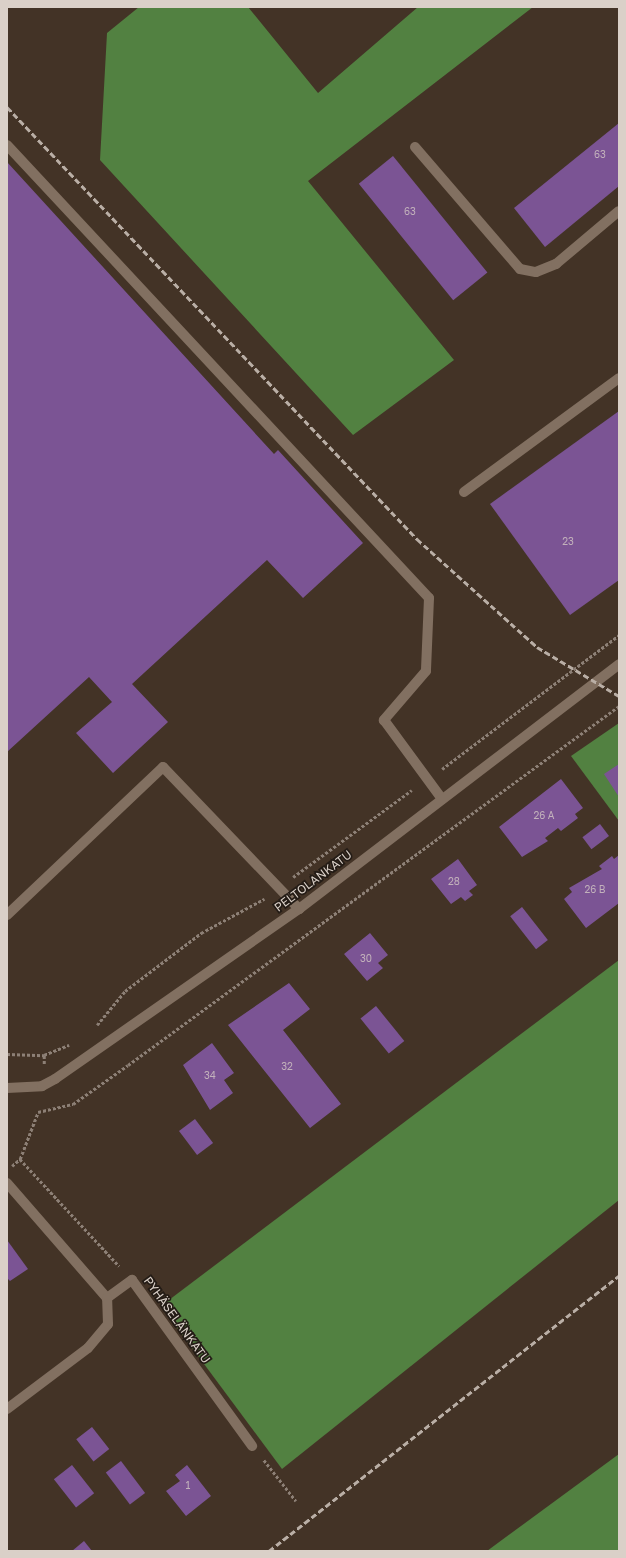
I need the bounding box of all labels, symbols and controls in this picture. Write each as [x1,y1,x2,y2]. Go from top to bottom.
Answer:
house number: 63 [594,149,606,161]
house number: 63 [404,206,416,218]
house number: 23 [562,536,574,548]
house number: 26 A [533,810,555,822]
street label: PELTOLANKATU [271,847,355,915]
house number: 28 [448,876,460,888]
house number: 26 B [584,884,606,896]
house number: 30 [360,953,372,965]
house number: 32 [281,1061,293,1073]
house number: 34 [204,1070,216,1082]
street label: PYHÄSELÄNKATU [141,1274,213,1366]
house number: 1 [186,1480,190,1492]

